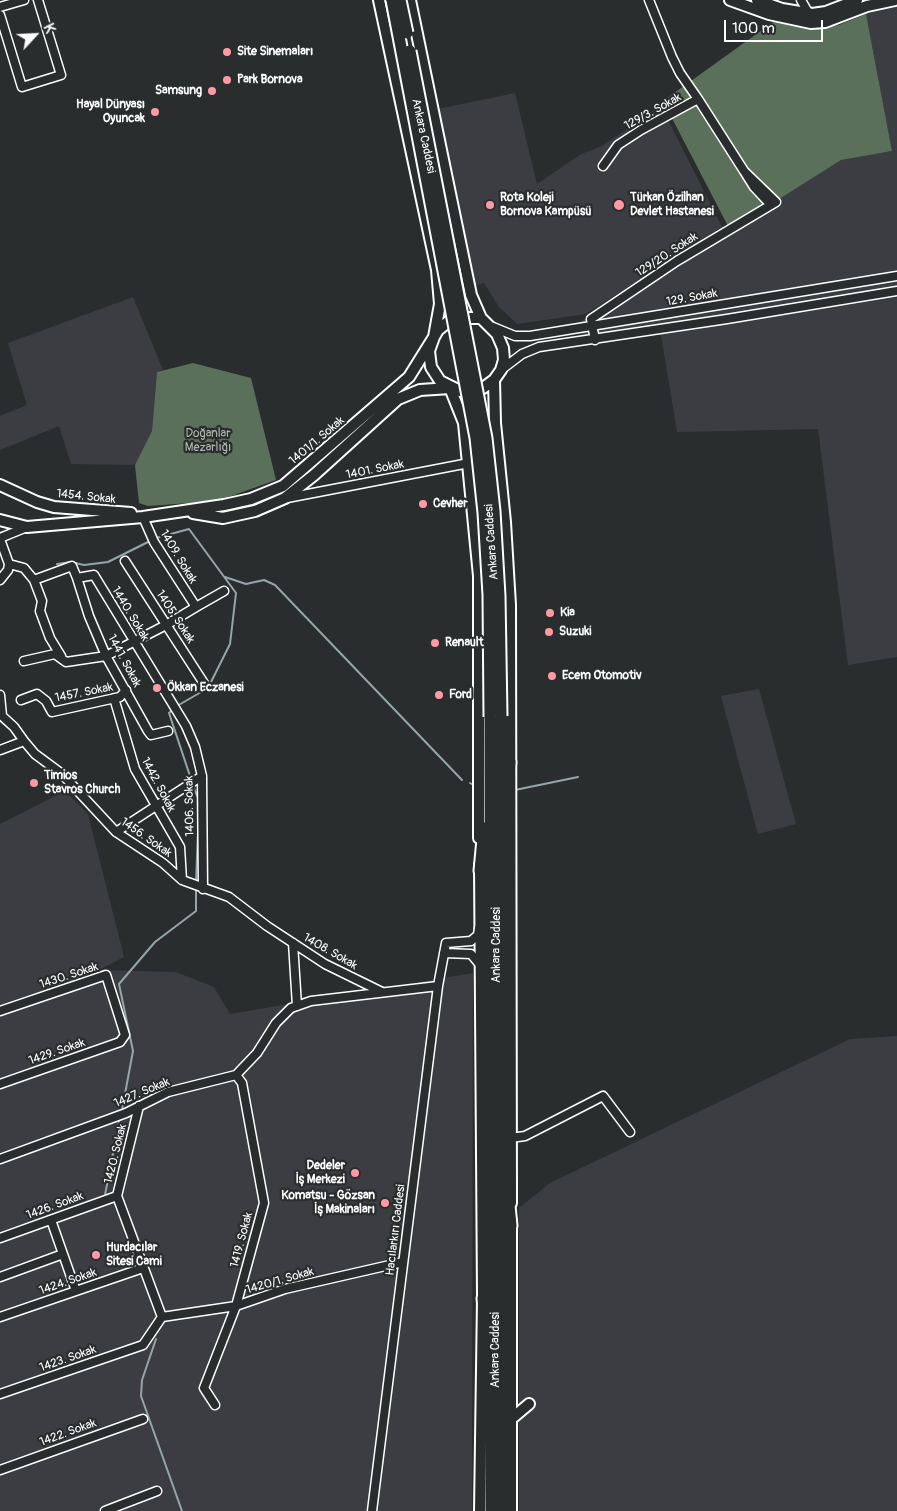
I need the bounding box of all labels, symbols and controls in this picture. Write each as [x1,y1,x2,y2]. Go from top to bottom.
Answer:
north arrow [10,10,60,60]
scale bar [727,10,826,42]
text: 100 m [732,19,775,38]
text: K [40,21,59,36]
place label: Site Sinemaları [237,45,313,59]
marker: Site Sinemaları [221,46,233,58]
place label: Park Bornova [237,73,303,87]
marker: Park Bornova [221,74,233,86]
place label: Samsung [155,84,202,98]
marker: Samsung [206,85,218,97]
street label: 129/3. Sokak [622,90,684,134]
street label: Ankara Caddesi [408,97,438,175]
place label: Hayal Dünyası Oyuncak [76,98,145,126]
marker: Hayal Dünyası Oyuncak [149,106,161,118]
place label: Rota Koleji Bornova Kampüsü [500,191,592,219]
place label: Türkan Özilhan Devlet Hastanesi [630,191,714,219]
marker: Türkan Özilhan Devlet Hastanesi [612,198,626,212]
marker: Rota Koleji Bornova Kampüsü [484,199,496,211]
street label: 129/20. Sokak [633,230,701,280]
street label: 129. Sokak [665,286,719,310]
street label: 1401/1. Sokak [286,414,348,468]
park label: Doğanlar Mezarlığı [185,427,231,455]
street label: 1401. Sokak [345,457,405,483]
street label: 1454. Sokak [56,487,116,507]
place label: Cevher [433,497,468,511]
marker: Cevher [417,498,429,510]
street label: Ankara Caddesi [482,504,502,580]
street label: 1409. Sokak [156,527,200,587]
street label: 1440. Sokak [108,584,152,644]
street label: 1405. Sokak [152,588,198,646]
place label: Kia [560,606,575,620]
marker: Kia [544,607,556,619]
place label: Suzuki [559,625,591,639]
marker: Suzuki [543,626,555,638]
street label: 1441. Sokak [104,632,144,690]
place label: Renault [445,636,483,650]
marker: Renault [429,637,441,649]
place label: Ecem Otomotiv [562,669,642,683]
marker: Ecem Otomotiv [546,670,558,682]
street label: 1457. Sokak [54,680,114,706]
place label: Ökkan Eczanesi [167,681,244,695]
marker: Ökkan Eczanesi [151,682,163,694]
place label: Ford [449,688,472,702]
marker: Ford [433,689,445,701]
street label: 1442. Sokak [138,755,178,815]
place label: Timios Stavros Church [44,769,120,797]
street label: 1406. Sokak [182,775,198,837]
marker: Timios Stavros Church [28,777,40,789]
street label: 1456. Sokak [118,815,174,861]
street label: Ankara Caddesi [490,907,504,983]
street label: 1408. Sokak [300,931,360,973]
street label: 1430. Sokak [38,960,100,992]
street label: 1429. Sokak [27,1036,87,1068]
street label: 1427. Sokak [112,1075,172,1111]
street label: 1420. Sokak [102,1123,130,1185]
place label: Dedeler İş Merkezi [296,1159,345,1187]
marker: Dedeler İş Merkezi [349,1167,361,1179]
street label: Hacılarkırı Caddesi [383,1184,409,1276]
street label: 1426. Sokak [25,1189,85,1223]
place label: Komatsu - Gözsan İş Makinaları [281,1189,375,1217]
marker: Komatsu - Gözsan İş Makinaları [379,1197,391,1209]
street label: 1419. Sokak [228,1211,256,1269]
place label: Hurdacılar Sitesi Cami [106,1241,162,1269]
marker: Hurdacılar Sitesi Cami [90,1249,102,1261]
street label: 1420/1. Sokak [244,1264,316,1298]
street label: 1424. Sokak [37,1265,99,1299]
street label: Ankara Caddesi [489,1312,503,1388]
street label: 1423. Sokak [38,1343,98,1375]
street label: 1422. Sokak [38,1416,98,1450]

